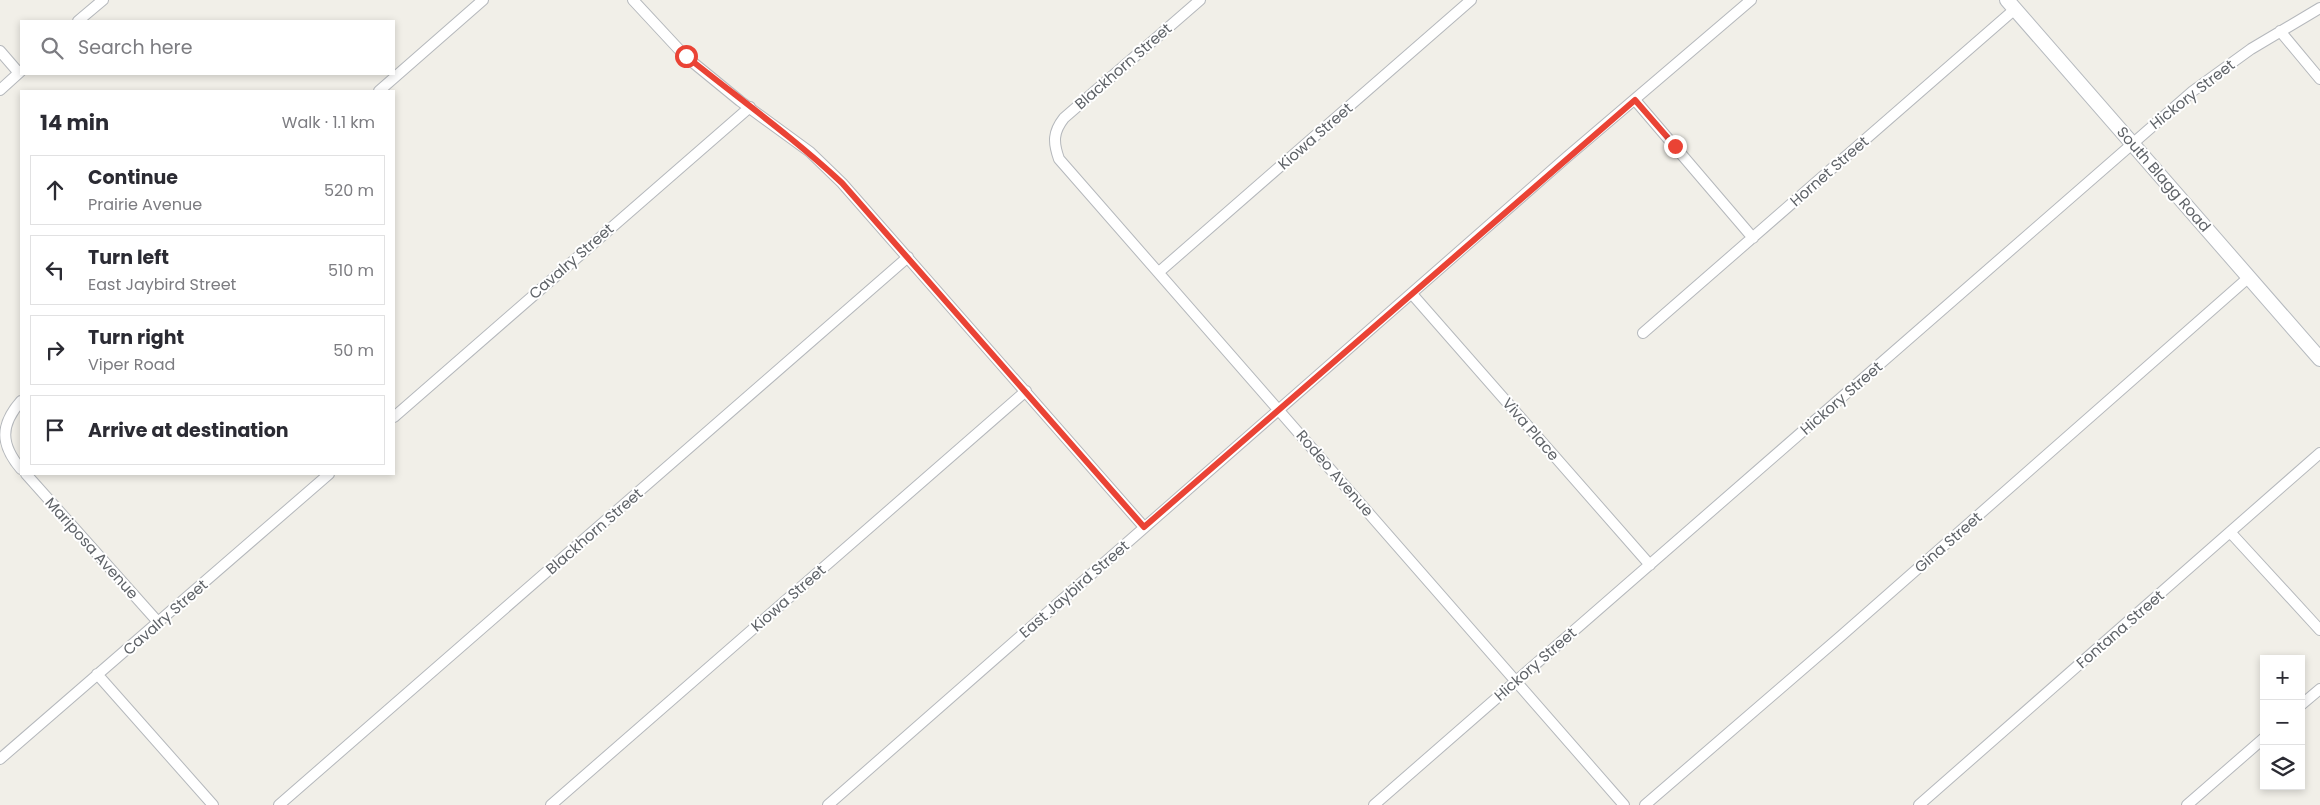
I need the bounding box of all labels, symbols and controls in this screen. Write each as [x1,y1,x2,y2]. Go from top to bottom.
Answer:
street label: Blackhorn Street [1070,18,1176,114]
search box [20,20,395,75]
icon: search [38,34,66,62]
text: Search here [78,34,192,61]
route start [675,45,698,68]
street label: Hickory Street [2145,54,2239,134]
street label: Kiowa Street [1273,98,1357,174]
text: 14 min [40,108,109,137]
text: Walk · 1.1 km [282,111,375,134]
street label: South Blagg Road [2112,122,2216,236]
street label: Hornet Street [1785,131,1873,211]
route end [1664,135,1687,158]
text: Continue [88,164,178,191]
icon: ahead [41,176,69,204]
text: 520 m [324,179,374,202]
text: Prairie Avenue [88,193,202,216]
street label: Cavalry Street [524,218,618,304]
text: Turn left [88,244,169,271]
icon: left [41,256,69,284]
text: 510 m [328,259,374,282]
text: East Jaybird Street [88,273,236,296]
text: Turn right [88,324,184,351]
icon: right [41,336,69,364]
text: 50 m [333,339,374,362]
text: Viper Road [88,353,175,376]
street label: Hickory Street [1795,356,1887,440]
street label: Viva Place [1498,393,1564,465]
icon: arrive [41,416,69,444]
text: Arrive at destination [88,417,289,444]
street label: Rodeo Avenue [1292,425,1378,521]
street label: Blackhorn Street [541,483,647,579]
street label: Mariposa Avenue [41,493,143,603]
street label: Gina Street [1910,507,1986,577]
street label: East Jaybird Street [1015,535,1133,643]
street label: Kiowa Street [746,560,830,636]
street label: Cavalry Street [118,574,212,660]
street label: Fontana Street [2072,585,2168,673]
street label: Hickory Street [1489,622,1581,706]
map controls [2260,655,2305,790]
button: + [2260,655,2305,700]
button: − [2260,700,2305,745]
button: layers [2260,745,2305,790]

